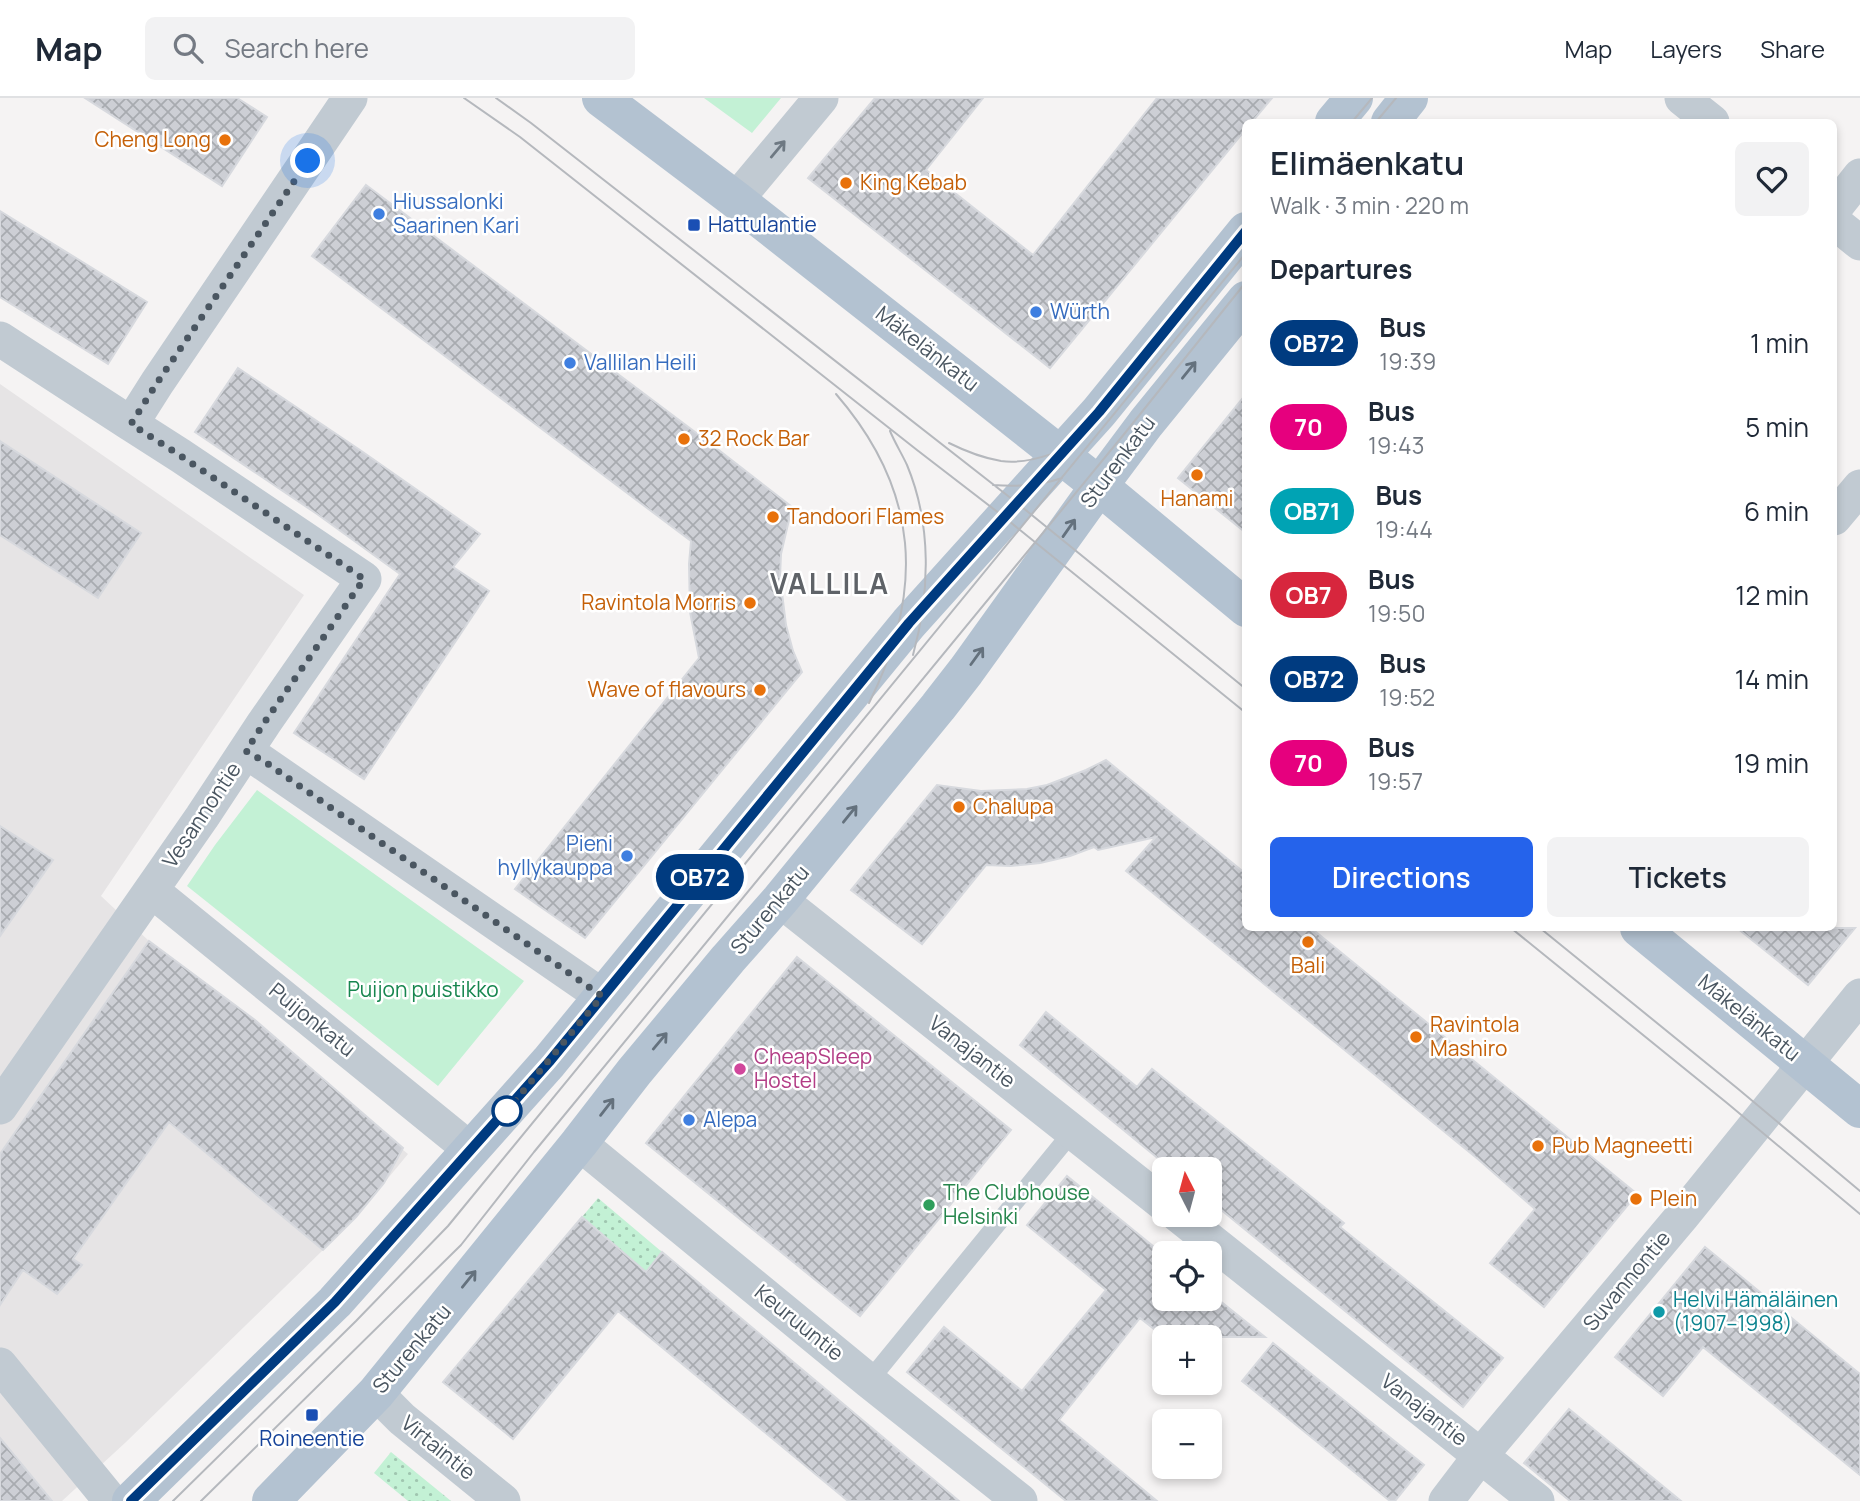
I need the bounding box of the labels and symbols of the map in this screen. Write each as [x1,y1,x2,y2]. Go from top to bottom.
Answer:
place label: Cheng Long [94,125,211,153]
marker: Cheng Long [217,132,233,148]
one-way arrow [771,140,786,158]
your location [290,143,325,178]
place label: King Kebab [860,168,967,196]
marker: King Kebab [838,175,854,191]
place label: Hiussalonki Saarinen Kari [393,187,519,239]
marker: Hiussalonki Saarinen Kari [371,206,387,222]
place label: Hattulantie [708,210,817,238]
marker: Hattulantie [686,217,702,233]
place label: Würth [1050,297,1110,325]
street label: Mäkelänkatu [870,299,985,397]
marker: Würth [1028,304,1044,320]
place label: Vallilan Heili [584,348,697,376]
marker: Vallilan Heili [562,355,578,371]
one-way arrow [1181,362,1197,380]
street label: Sturenkatu [1073,410,1161,513]
place label: 32 Rock Bar [698,424,810,452]
marker: 32 Rock Bar [676,431,692,447]
marker: Hanami [1189,467,1205,483]
place label: Hanami [1161,484,1233,512]
place label: Tandoori Flames [787,502,944,530]
marker: Tandoori Flames [765,509,781,525]
one-way arrow [1062,519,1076,538]
district label: VALLILA [770,564,890,602]
place label: Ravintola Morris [581,588,736,616]
marker: Ravintola Morris [742,595,758,611]
one-way arrow [970,647,985,665]
place label: Wave of flavours [588,675,746,703]
marker: Wave of flavours [752,682,768,698]
street label: Vesannontie [156,756,247,873]
place label: Chalupa [973,792,1054,820]
marker: Chalupa [951,799,967,815]
one-way arrow [842,805,858,823]
place label: Pieni hyllykauppa [497,829,613,881]
marker: Pieni hyllykauppa [619,848,635,864]
line badge: OB72 [651,854,749,900]
street label: Sturenkatu [724,859,815,960]
marker: Bali [1300,934,1316,950]
place label: Bali [1291,951,1325,979]
street label: Mäkelänkatu [1693,967,1807,1067]
park label: Puijon puistikko [347,975,499,1003]
street label: Puijonkatu [264,976,362,1063]
street label: Vanajantie [924,1009,1022,1094]
place label: Ravintola Mashiro [1430,1010,1520,1062]
marker: Ravintola Mashiro [1408,1029,1424,1045]
one-way arrow [652,1032,668,1050]
place label: CheapSleep Hostel [754,1042,872,1094]
marker: CheapSleep Hostel [732,1061,748,1077]
unlabelled marker [492,1096,522,1126]
one-way arrow [599,1099,614,1117]
place label: Alepa [703,1105,757,1133]
marker: Alepa [681,1112,697,1128]
place label: Pub Magneetti [1552,1131,1693,1159]
marker: Pub Magneetti [1530,1138,1546,1154]
north arrow [1152,1157,1222,1227]
place label: The Clubhouse Helsinki [943,1178,1090,1230]
place label: Plein [1650,1184,1697,1212]
marker: Plein [1628,1191,1644,1207]
marker: The Clubhouse Helsinki [921,1197,937,1213]
street label: Suvannontie [1576,1224,1676,1336]
one-way arrow [462,1271,477,1289]
street label: Keuruuntie [749,1278,850,1367]
place label: Helvi Hämäläinen (1907–1998) [1673,1285,1838,1337]
street label: Sturenkatu [366,1298,457,1399]
marker: Helvi Hämäläinen (1907–1998) [1651,1304,1667,1320]
street label: Vanajantie [1376,1367,1474,1452]
marker: Roineentie [304,1407,320,1423]
street label: Virtaintie [396,1409,482,1486]
place label: Roineentie [259,1424,365,1452]

